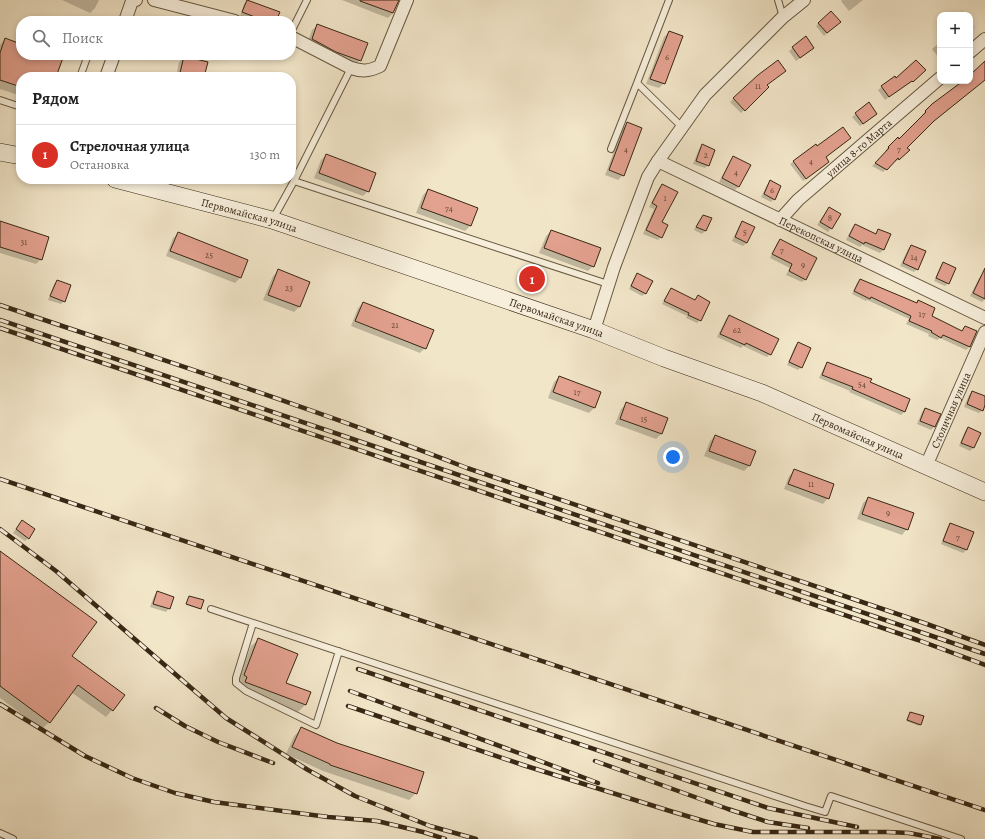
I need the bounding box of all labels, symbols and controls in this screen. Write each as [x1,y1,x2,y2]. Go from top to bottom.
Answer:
map controls [937,12,973,84]
button: + [937,12,973,48]
search box [16,16,296,60]
icon: search [30,27,52,49]
text: Поиск [62,28,103,48]
button: − [937,48,973,84]
house number: 6 [665,51,669,63]
house number: 11 [755,80,761,92]
text: Рядом [32,87,79,110]
street label: улица 8-го Марта [822,115,896,181]
text: Стрелочная улица [70,136,190,156]
house number: 4 [624,143,628,155]
house number: 7 [897,143,901,155]
text: 1 [43,146,47,163]
text: 130 m [250,146,280,163]
house number: 2 [704,149,709,161]
house number: 4 [809,155,813,167]
text: Остановка [70,156,129,173]
house number: 4 [734,166,738,178]
house number: 6 [770,184,774,196]
house number: 1 [663,192,667,204]
street label: Первомайская улица [200,194,300,236]
house number: 74 [445,202,453,214]
house number: 8 [828,212,832,224]
street label: Перекопская улица [777,213,867,266]
house number: 5 [743,226,747,238]
house number: 31 [21,236,27,248]
house number: 7 [780,244,784,256]
house number: 25 [205,249,213,261]
house number: 14 [910,251,918,263]
house number: 9 [801,259,805,271]
pin: 1 [519,264,545,294]
house number: 23 [285,282,293,294]
street label: Первомайская улица [507,294,607,341]
house number: 17 [919,308,926,320]
house number: 21 [391,319,399,331]
house number: 62 [733,324,742,336]
street label: Столичная улица [927,369,974,451]
house number: 54 [858,378,866,390]
house number: 17 [574,386,581,398]
street label: Первомайская улица [810,409,907,463]
house number: 15 [641,413,648,425]
your location [663,447,683,467]
house number: 11 [808,478,814,490]
house number: 9 [886,507,890,519]
house number: 7 [956,531,960,543]

